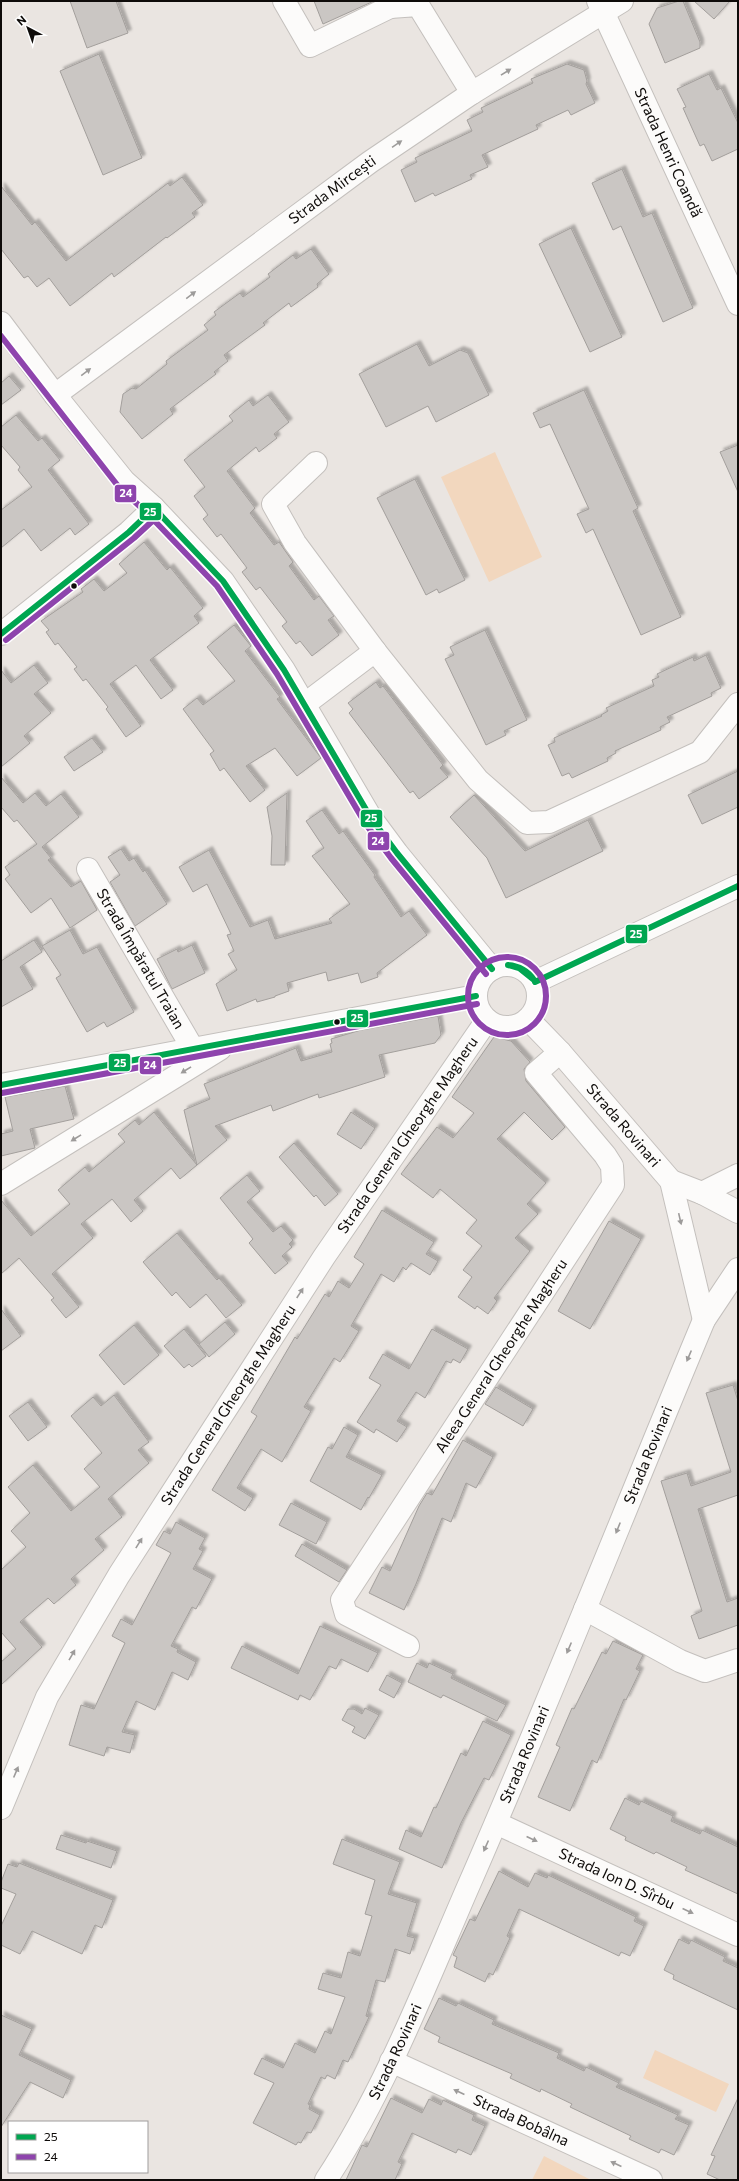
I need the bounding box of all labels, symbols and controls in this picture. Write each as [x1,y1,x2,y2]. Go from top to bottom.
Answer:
north arrow [8,8,48,48]
text: N [14,12,28,28]
one-way arrow [501,68,511,76]
street label: Strada Henri Coandă [631,85,707,220]
one-way arrow [392,140,403,148]
street label: Strada Mircești [285,151,379,227]
one-way arrow [185,290,196,299]
one-way arrow [81,368,92,376]
line badge: 24 [114,484,137,503]
text: 24 [120,486,133,499]
line badge: 25 [139,502,162,521]
text: 25 [144,505,156,518]
unlabelled marker [69,581,79,591]
line badge: 25 [360,809,383,828]
text: 25 [365,811,377,824]
line badge: 24 [367,831,390,851]
text: 24 [372,834,385,847]
street label: Strada Împăratul Traian [93,885,189,1032]
line badge: 25 [625,924,648,944]
text: 25 [630,927,642,940]
line badge: 25 [346,1009,369,1028]
text: 25 [351,1011,363,1024]
unlabelled marker [332,1017,342,1027]
street label: Strada General Gheorghe Magheru [333,1033,481,1237]
line badge: 25 [108,1053,131,1072]
text: 25 [114,1056,126,1069]
line badge: 24 [139,1056,162,1075]
text: 24 [144,1058,157,1071]
one-way arrow [180,1066,192,1073]
street label: Strada Rovinari [583,1080,665,1170]
one-way arrow [71,1134,81,1142]
one-way arrow [678,1213,684,1225]
street label: Aleea General Gheorghe Magheru [431,1255,570,1456]
one-way arrow [297,1287,304,1299]
street label: Strada General Gheorghe Magheru [156,1301,299,1508]
one-way arrow [686,1351,692,1362]
street label: Strada Rovinari [619,1403,675,1506]
one-way arrow [614,1523,620,1535]
one-way arrow [135,1538,143,1548]
one-way arrow [566,1643,572,1654]
one-way arrow [69,1649,76,1661]
street label: Strada Rovinari [495,1703,552,1806]
one-way arrow [13,1766,19,1777]
one-way arrow [526,1836,537,1842]
one-way arrow [483,1840,489,1851]
street label: Strada Ion D. Sîrbu [556,1843,678,1912]
one-way arrow [682,1908,693,1914]
street label: Strada Rovinari [364,2001,425,2102]
one-way arrow [454,2089,465,2095]
street label: Strada Bobâlna [471,2090,572,2149]
legend [8,2121,148,2173]
text: 25 [44,2129,58,2143]
text: 24 [44,2149,58,2163]
one-way arrow [610,2161,621,2167]

